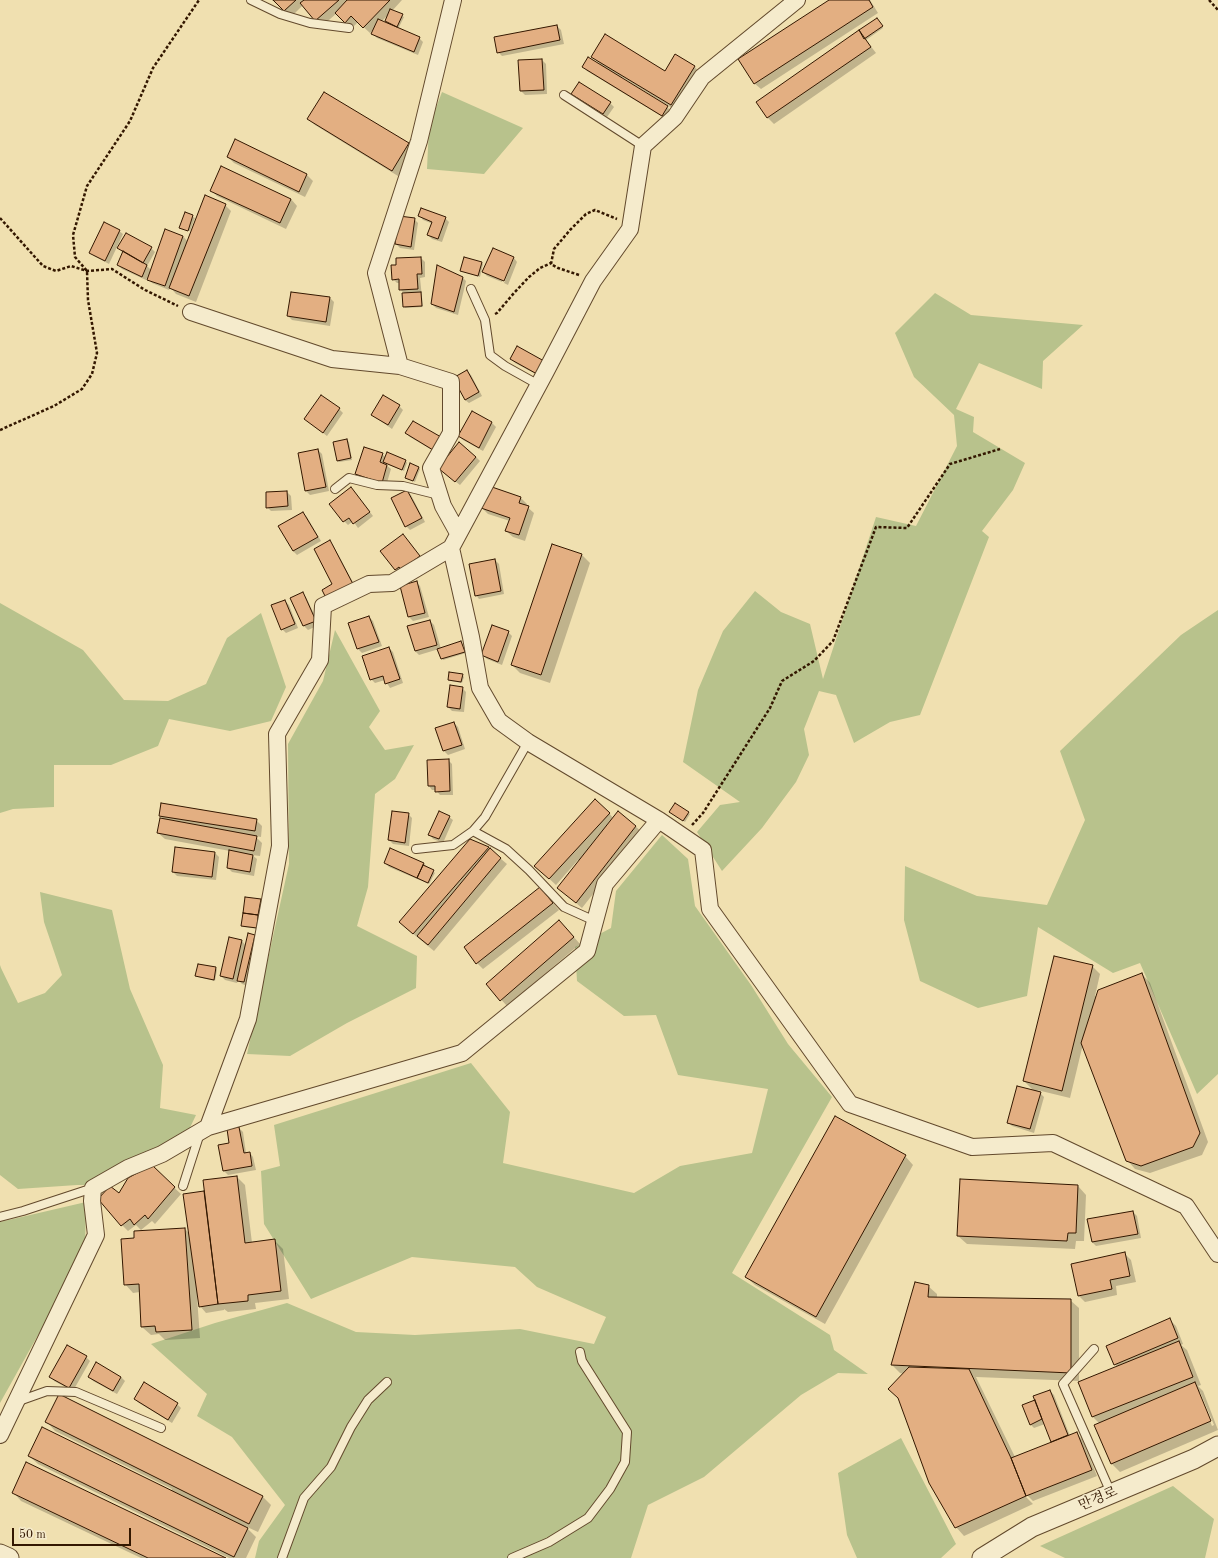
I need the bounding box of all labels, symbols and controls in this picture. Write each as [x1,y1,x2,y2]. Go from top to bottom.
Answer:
street label: 만경로 [1076,1483,1120,1515]
scale bar [14,1520,133,1546]
text: 50 m [19,1529,46,1541]

